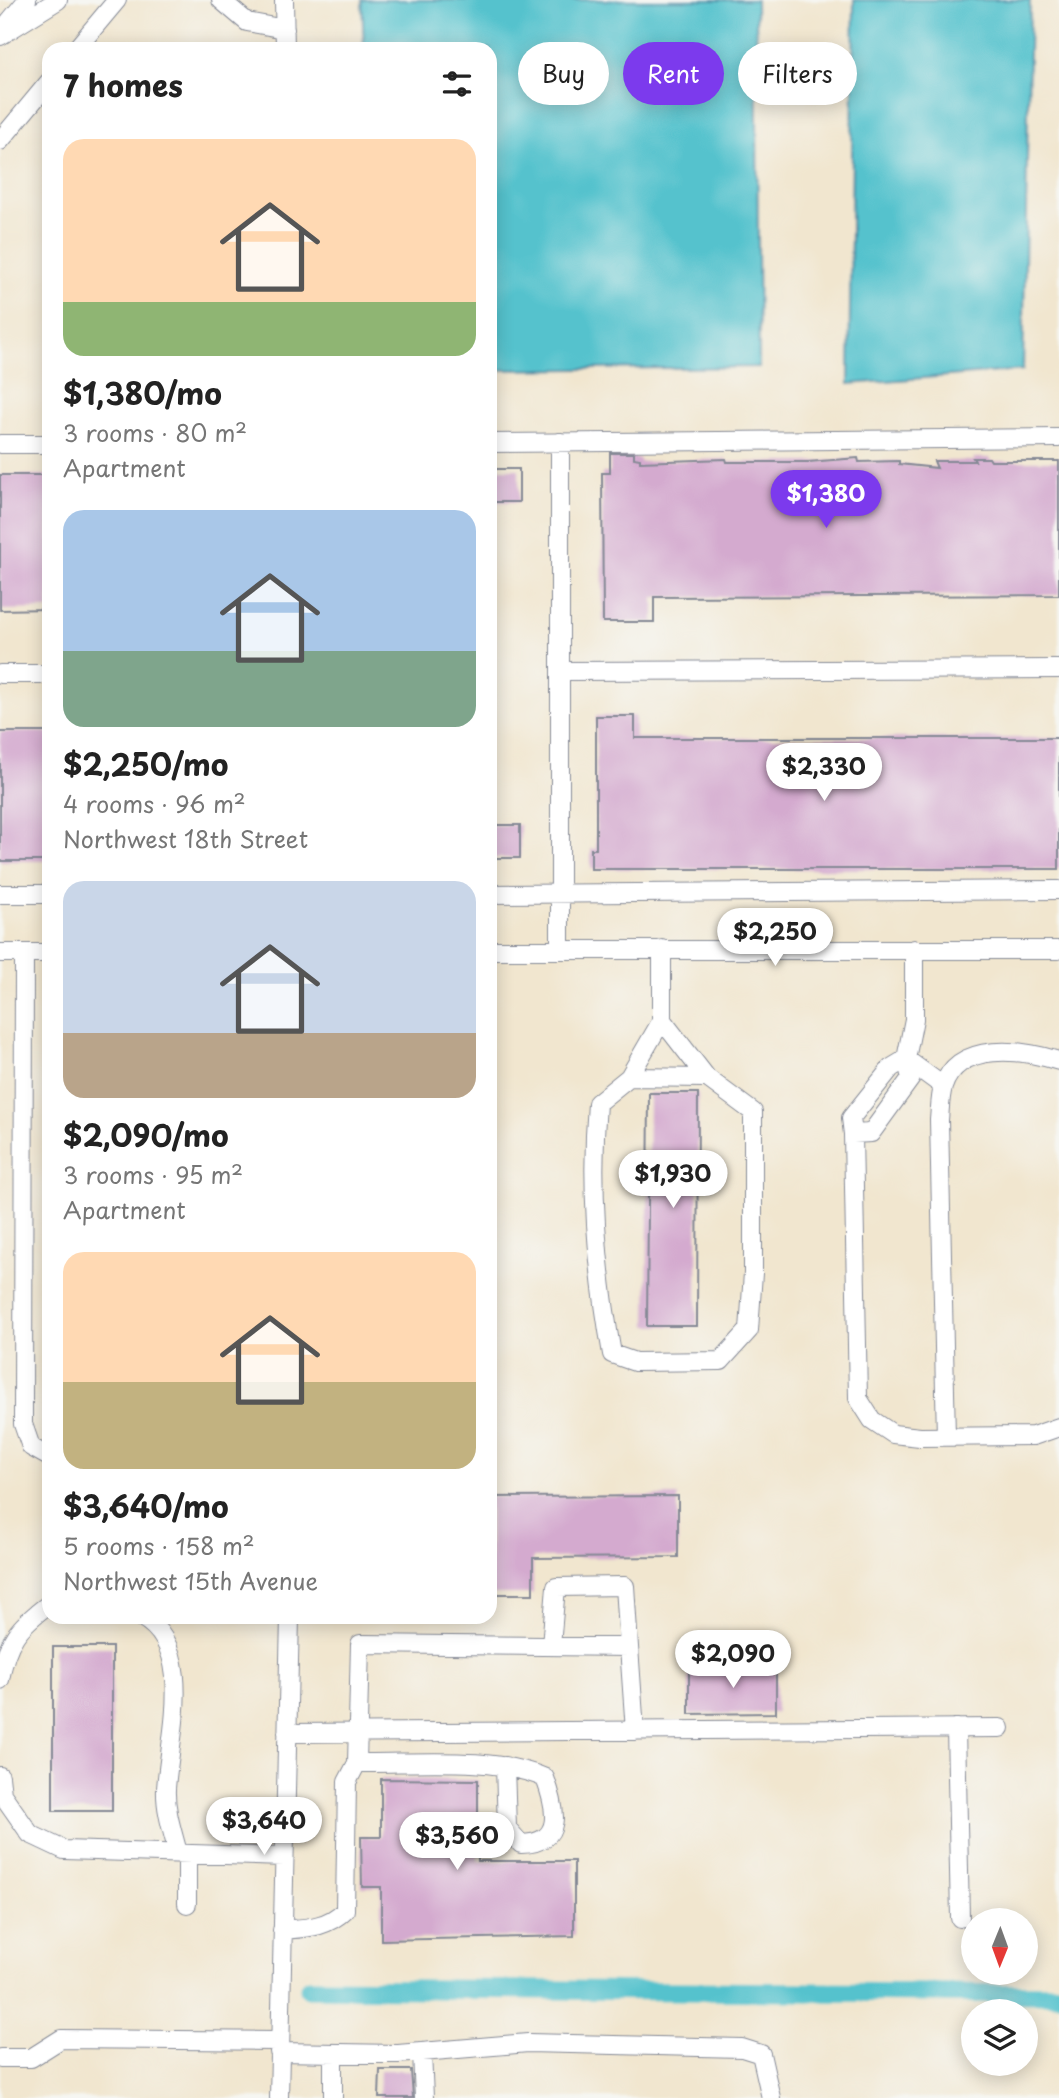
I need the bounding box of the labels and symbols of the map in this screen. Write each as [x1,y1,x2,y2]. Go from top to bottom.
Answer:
pin: $1,380 [769,470,883,530]
pin: $2,330 [767,744,881,803]
pin: $2,250 [718,908,832,968]
pin: $1,930 [616,1150,730,1210]
pin: $2,090 [676,1630,790,1690]
pin: $3,640 [207,1798,321,1857]
pin: $3,560 [400,1812,514,1872]
north arrow [961,1908,1038,1984]

